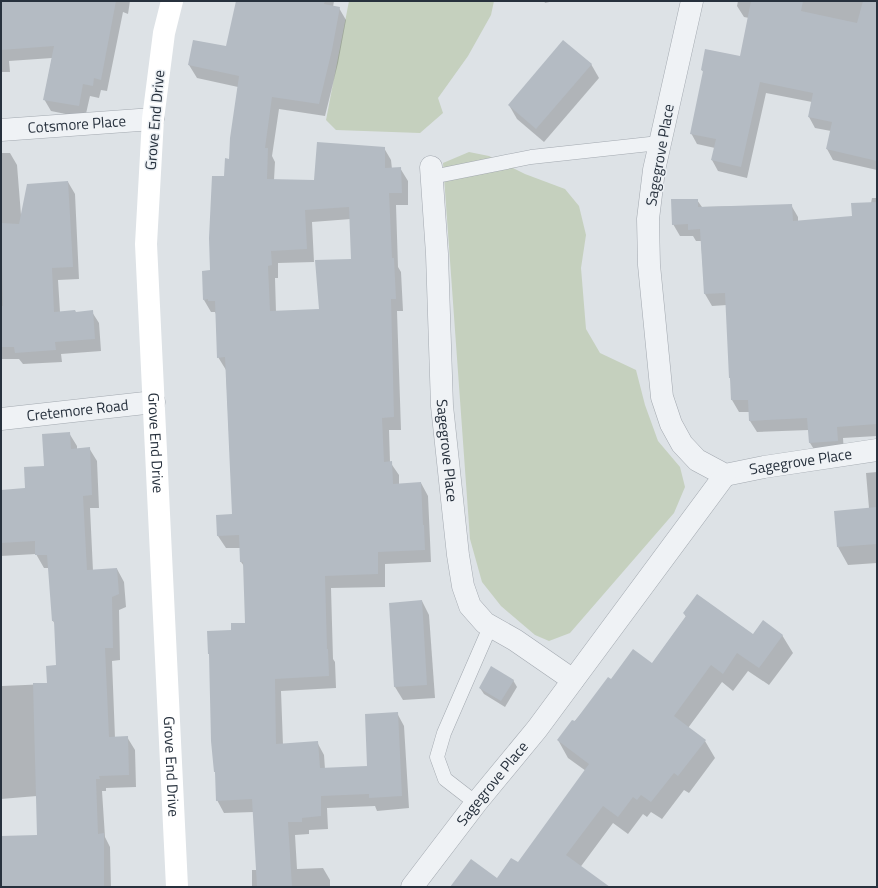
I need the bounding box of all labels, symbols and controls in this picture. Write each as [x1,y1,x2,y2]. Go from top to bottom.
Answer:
street label: Grove End Drive [139,69,170,171]
street label: Sagegrove Place [639,102,680,208]
street label: Cotsmore Place [27,109,127,139]
street label: Grove End Drive [142,392,170,494]
street label: Cretemore Road [25,393,130,427]
street label: Sagegrove Place [431,399,464,503]
street label: Sagegrove Place [747,442,853,481]
street label: Grove End Drive [158,716,186,817]
street label: Sagegrove Place [451,736,534,831]

